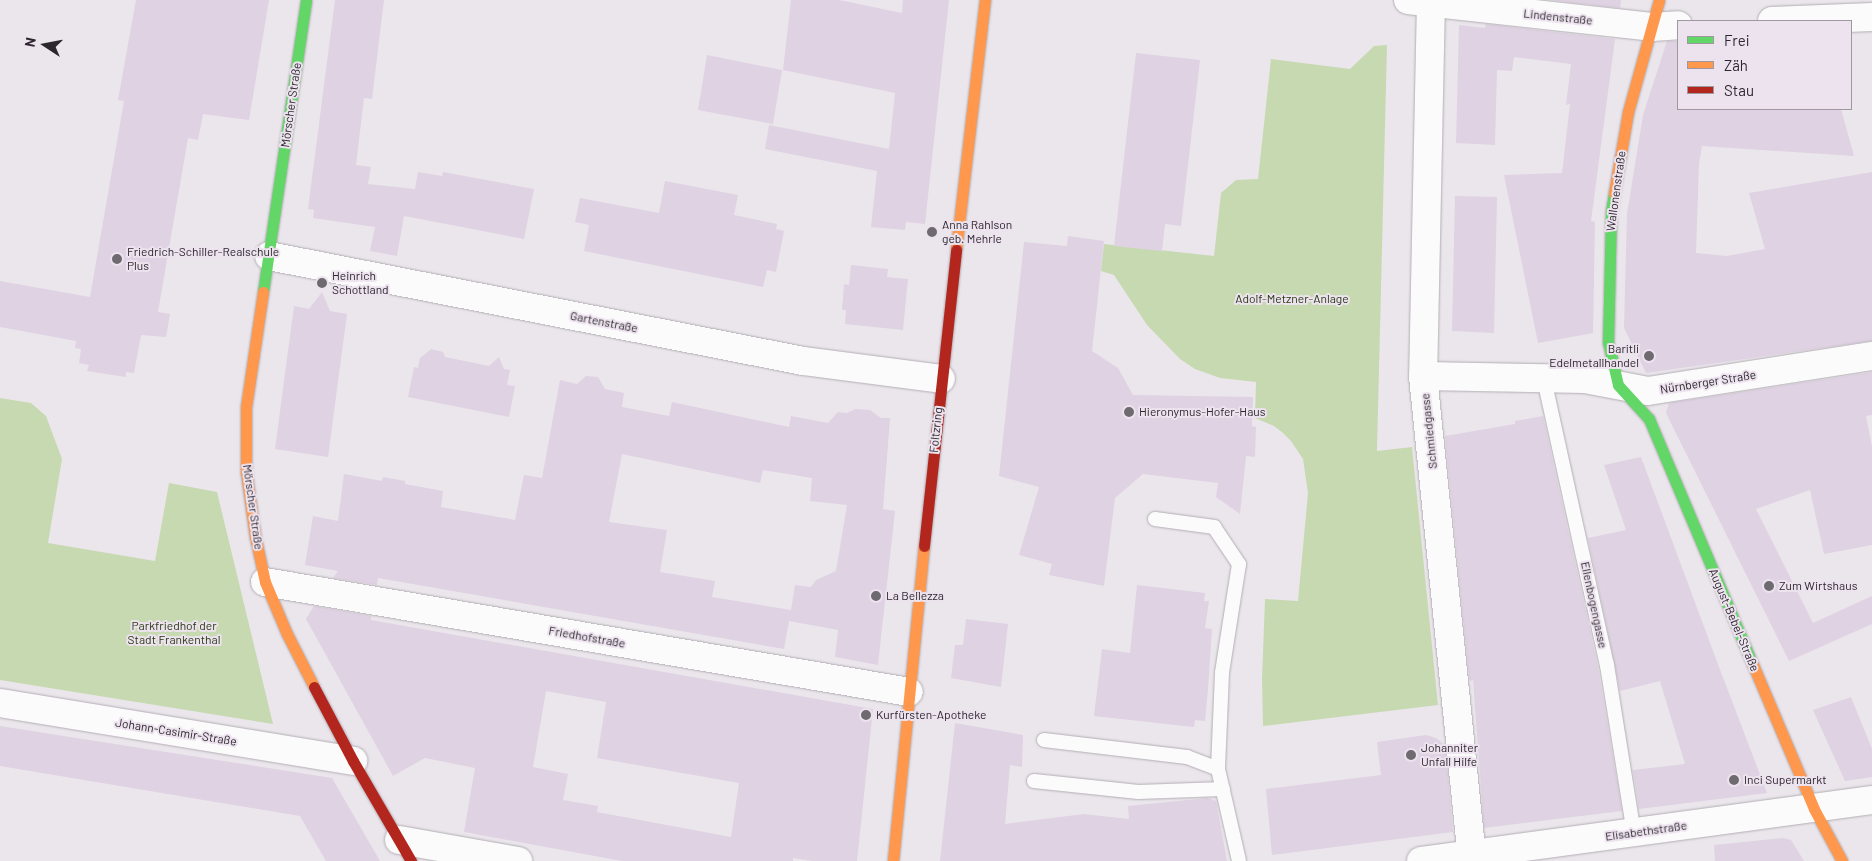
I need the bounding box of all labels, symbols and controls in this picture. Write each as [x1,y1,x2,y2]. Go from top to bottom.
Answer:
street label: Lindenstraße [1523,6,1593,28]
north arrow [20,20,70,70]
legend [1677,20,1852,110]
text: Frei [1724,31,1750,49]
text: N [21,36,39,48]
text: Zäh [1724,56,1748,74]
street label: Mörscher Straße [278,61,304,149]
text: Stau [1724,81,1754,99]
street label: Wallonenstraße [1603,150,1629,232]
place label: Anna Rahlson geb. Mehrle [942,218,1012,246]
marker: Anna Rahlson geb. Mehrle [926,226,938,238]
place label: Friedrich-Schiller-Realschule Plus [127,245,279,273]
marker: Friedrich-Schiller-Realschule Plus [111,253,123,265]
place label: Heinrich Schottland [332,269,389,297]
marker: Heinrich Schottland [316,277,328,289]
park label: Adolf-Metzner-Anlage [1235,292,1349,306]
street label: Gartenstraße [569,308,639,336]
place label: Baritli Edelmetallhandel [1549,342,1639,370]
marker: Baritli Edelmetallhandel [1643,350,1655,362]
street label: Nürnberger Straße [1659,367,1757,397]
street label: Schmiedgasse [1418,392,1440,470]
place label: Hieronymus-Hofer-Haus [1139,405,1266,419]
marker: Hieronymus-Hofer-Haus [1123,406,1135,418]
street label: Foltzring [926,407,946,453]
street label: Mörscher Straße [240,463,266,551]
street label: Ellenbogengasse [1578,560,1610,650]
street label: August-Bebel-Straße [1706,566,1762,674]
place label: Zum Wirtshaus [1779,579,1857,593]
marker: Zum Wirtshaus [1763,580,1775,592]
place label: La Bellezza [886,589,944,603]
marker: La Bellezza [870,590,882,602]
park label: Parkfriedhof der Stadt Frankenthal [128,619,220,647]
street label: Friedhofstraße [548,623,626,651]
place label: Kurfürsten-Apotheke [876,708,986,722]
marker: Kurfürsten-Apotheke [860,709,872,721]
street label: Johann-Casimir-Straße [114,715,238,749]
place label: Johanniter Unfall Hilfe [1421,741,1478,769]
marker: Johanniter Unfall Hilfe [1405,749,1417,761]
place label: Inci Supermarkt [1744,773,1827,787]
marker: Inci Supermarkt [1728,774,1740,786]
street label: Elisabethstraße [1604,818,1688,844]

